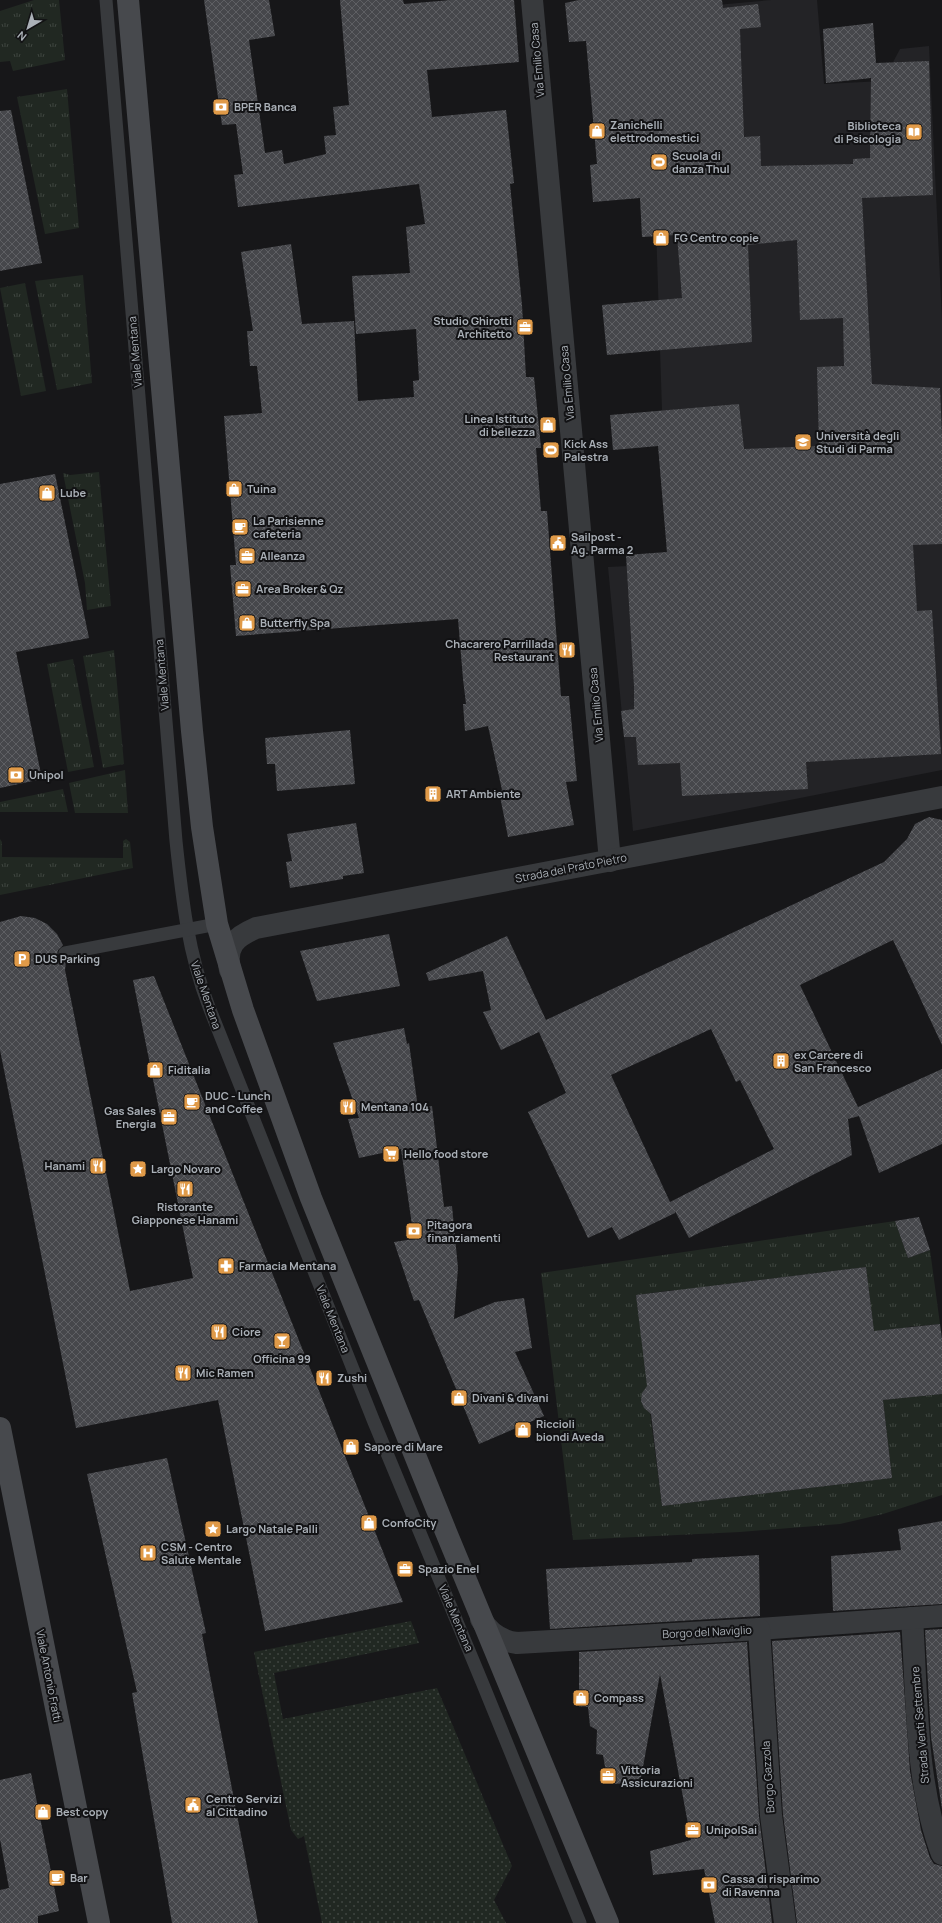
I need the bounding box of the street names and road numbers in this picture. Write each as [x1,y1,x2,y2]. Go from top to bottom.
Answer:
street label: Via Emilio Casa [526,22,547,98]
street label: Viale Mentana [124,316,145,388]
street label: Via Emilio Casa [556,345,577,421]
street label: Viale Mentana [151,639,172,711]
street label: Via Emilio Casa [585,667,606,743]
street label: Strada del Prato Pietro [514,849,628,886]
street label: Viale Mentana [188,959,225,1031]
street label: Viale Mentana [313,1283,354,1355]
street label: Viale Mentana [436,1582,477,1654]
street label: Borgo del Naviglio [662,1622,753,1641]
street label: Viale Antonio Fratti [33,1628,66,1724]
street label: Strada Venti Settembre [907,1665,932,1784]
street label: Borgo Gazzola [757,1740,778,1814]

